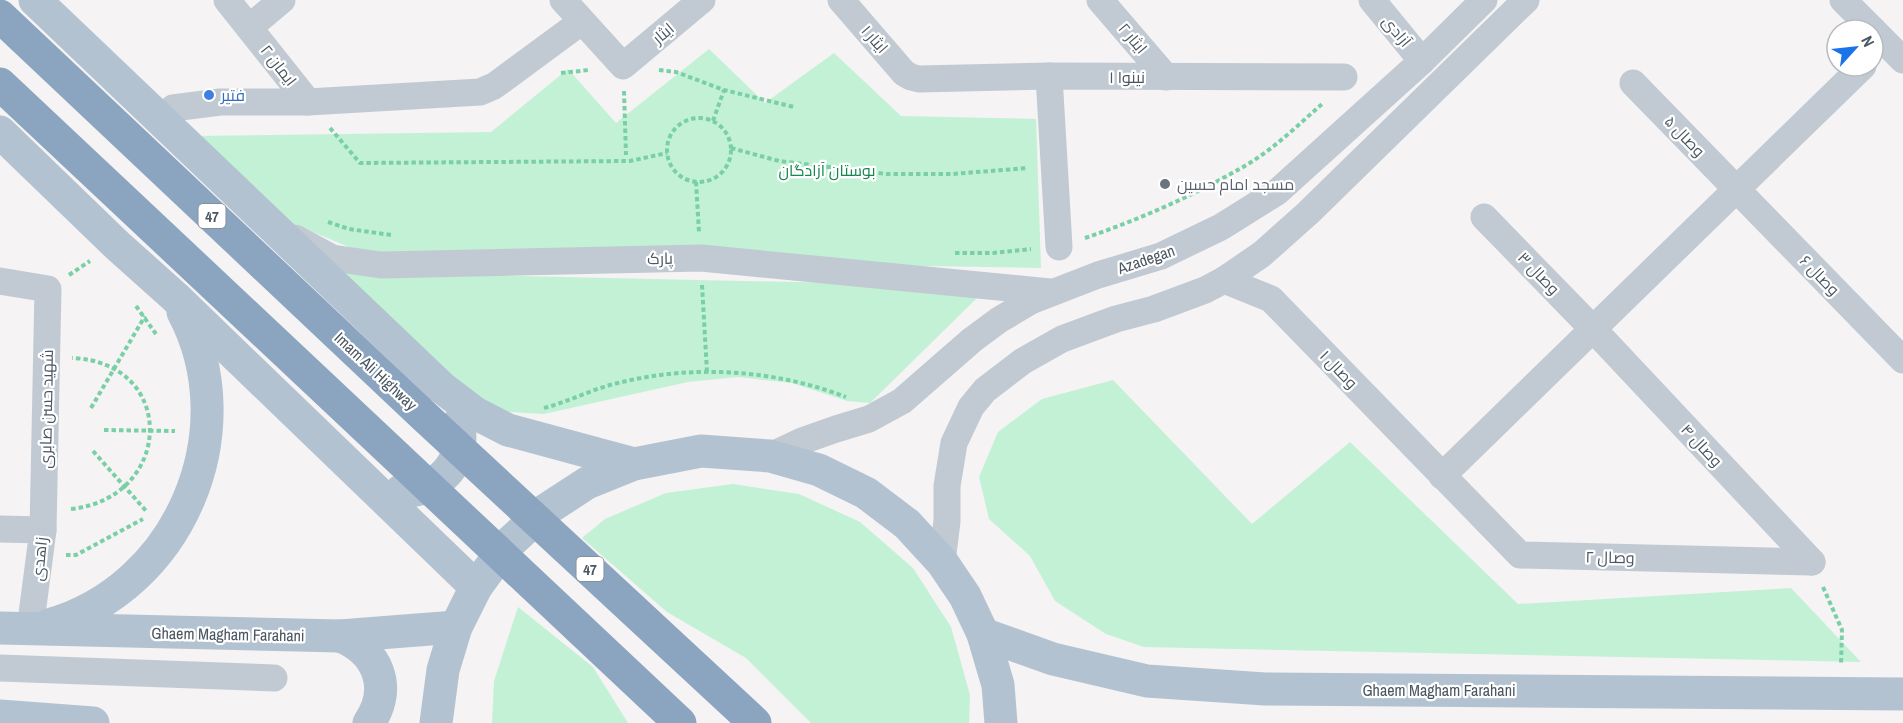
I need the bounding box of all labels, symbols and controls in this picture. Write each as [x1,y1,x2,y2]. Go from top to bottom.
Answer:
street label: آزادی [1377,11,1417,52]
street label: ایثار [647,17,679,49]
street label: ایثار ۲ [1114,18,1152,58]
north arrow [1825,18,1885,78]
street label: ایثار ۱ [857,20,893,58]
text: N [1856,32,1880,50]
street label: ایمان ۲ [256,40,302,90]
street label: نینوا ۱ [1109,66,1145,88]
place label: فتیر [220,84,245,106]
marker: فتیر [202,88,216,102]
street label: وصال ۵ [1660,111,1710,161]
park label: بوستان آزادگان [778,159,876,181]
place label: مسجد امام حسین [1177,173,1294,196]
marker: مسجد امام حسین [1158,177,1172,191]
road number: 47 [198,204,226,228]
street label: Azadegan [1114,239,1178,279]
street label: پارک [647,247,674,270]
street label: وصال ۳ [1513,247,1565,299]
street label: وصال ۶ [1795,250,1845,300]
street label: Imam Ali Highway [330,327,422,415]
street label: وصال ۱ [1315,345,1363,393]
street label: شهید حسن صابری [34,349,58,469]
street label: وصال ۴ [1676,419,1728,471]
street label: زاهدی [26,536,52,582]
street label: وصال ۲ [1585,546,1635,568]
road number: 47 [576,557,604,581]
street label: Ghaem Magham Farahani [151,622,305,646]
street label: Ghaem Magham Farahani [1362,679,1516,701]

